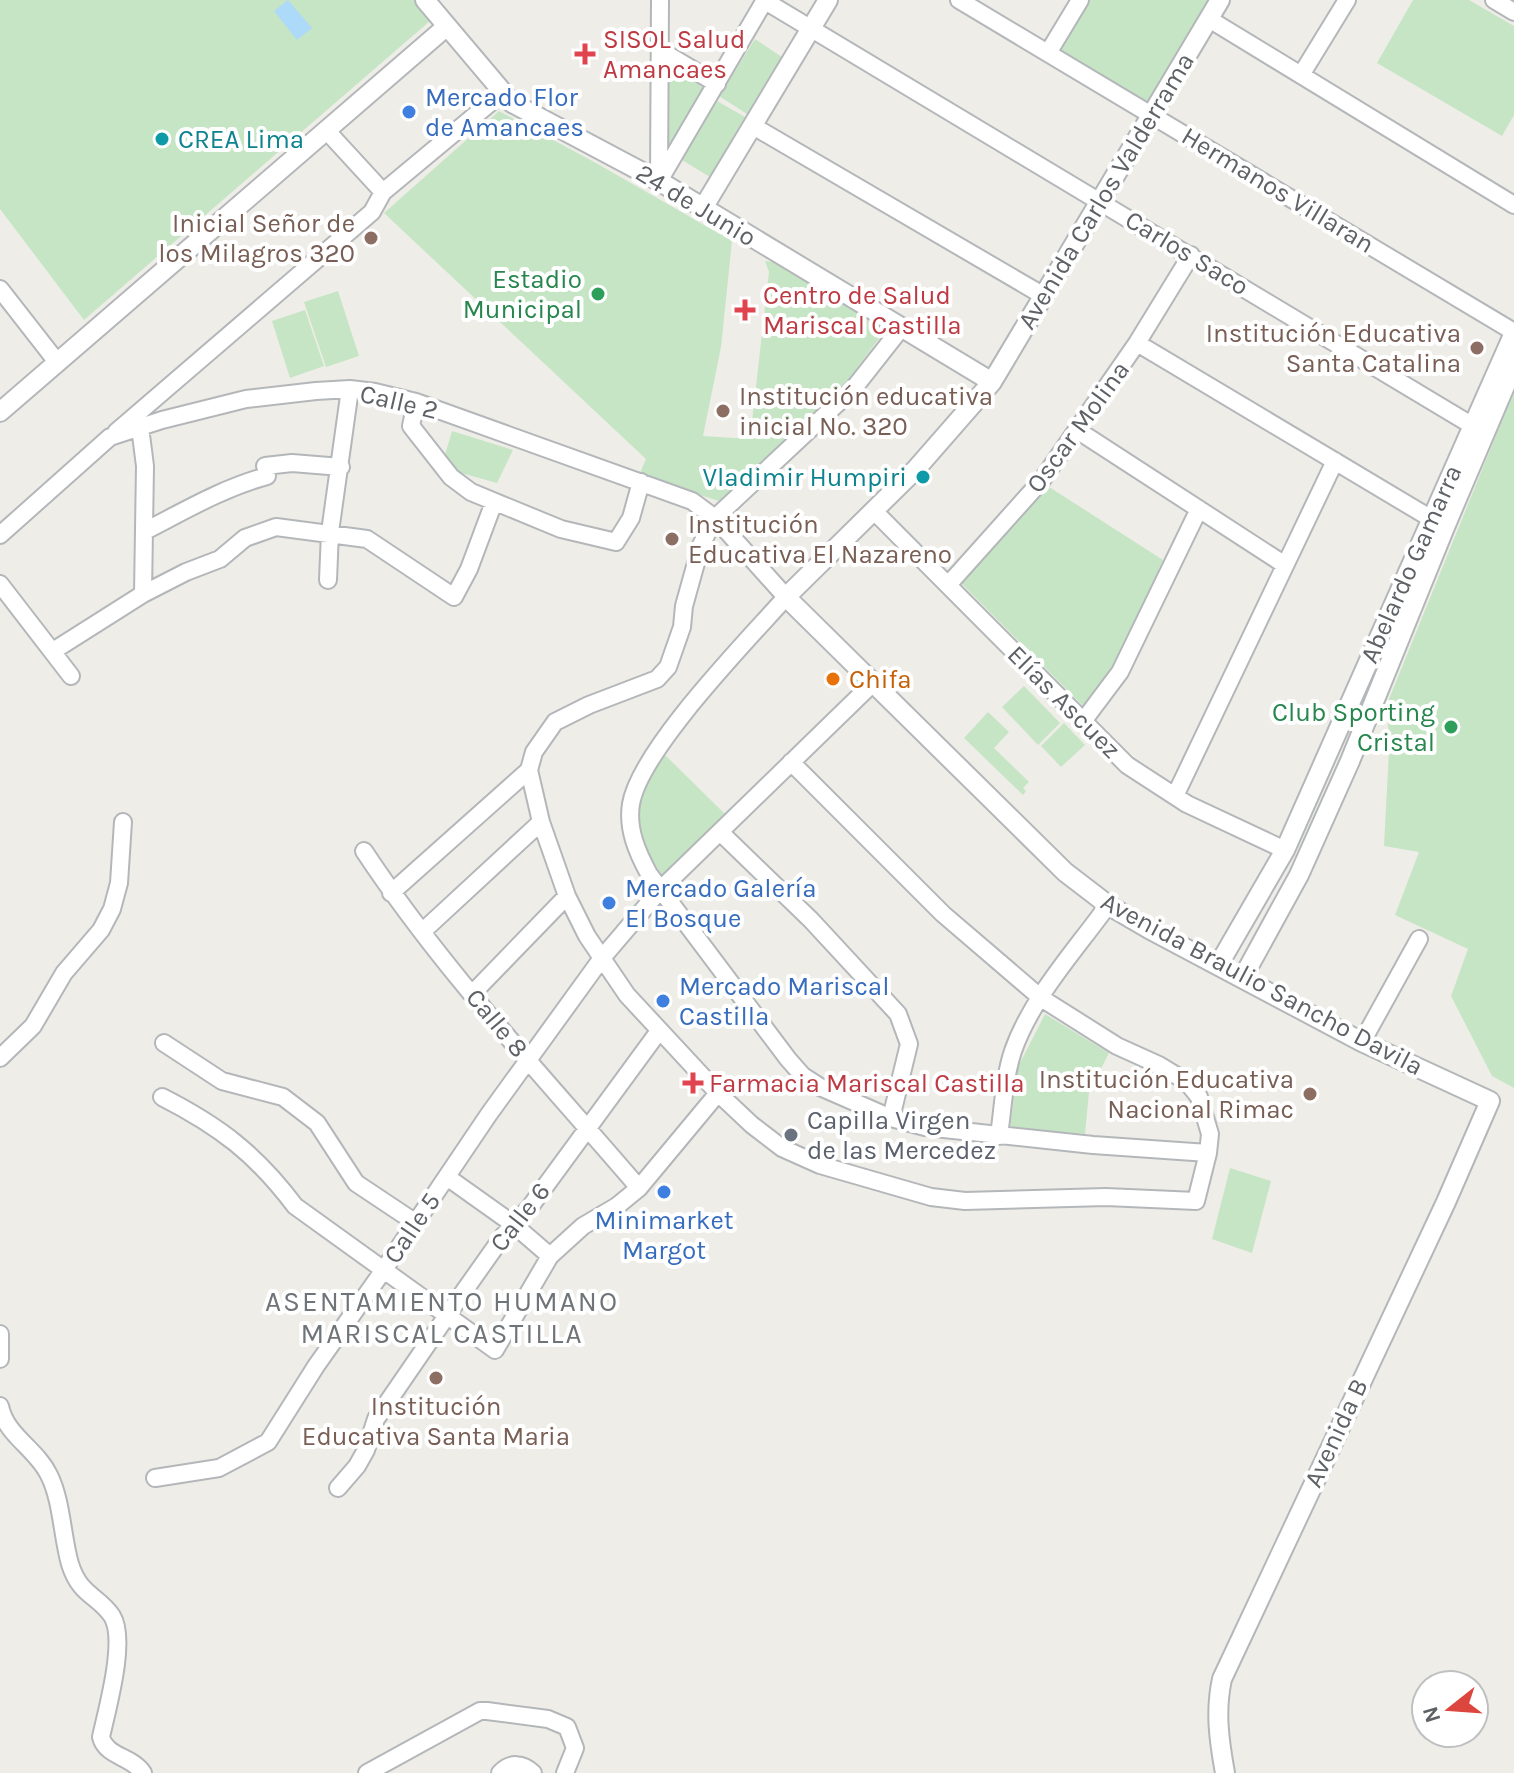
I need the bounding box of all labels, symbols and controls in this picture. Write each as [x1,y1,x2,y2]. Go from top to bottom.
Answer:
place label: SISOL Salud Amancaes [603,24,745,85]
marker: SISOL Salud Amancaes [574,43,596,65]
street label: Avenida Carlos Valderrama [1011,47,1201,335]
place label: Mercado Flor de Amancaes [425,82,584,143]
marker: Mercado Flor de Amancaes [400,103,418,121]
street label: Hermanos Villaran [1176,120,1380,260]
place label: CREA Lima [178,124,304,155]
marker: CREA Lima [153,130,171,148]
street label: 24 de Junio [630,157,762,253]
street label: Carlos Saco [1120,204,1254,302]
place label: Inicial Señor de los Milagros 320 [158,208,355,269]
marker: Inicial Señor de los Milagros 320 [362,229,380,247]
place label: Estadio Municipal [463,264,582,325]
place label: Centro de Salud Mariscal Castilla [763,280,962,341]
marker: Estadio Municipal [589,285,607,303]
marker: Centro de Salud Mariscal Castilla [734,299,756,321]
place label: Institución Educativa Santa Catalina [1206,318,1461,379]
marker: Institución Educativa Santa Catalina [1468,339,1486,357]
street label: Oscar Molina [1020,355,1136,499]
street label: Calle 2 [357,378,441,426]
place label: Institución educativa inicial No. 320 [739,381,993,442]
marker: Institución educativa inicial No. 320 [714,402,732,420]
street label: Abelardo Gamarra [1353,460,1469,668]
place label: Vladimir Humpiri [702,462,907,493]
marker: Vladimir Humpiri [914,468,932,486]
place label: Institución Educativa El Nazareno [688,509,952,570]
marker: Institución Educativa El Nazareno [663,530,681,548]
street label: Elías Ascuez [1001,639,1127,765]
place label: Chifa [849,664,912,695]
marker: Chifa [824,670,842,688]
place label: Club Sporting Cristal [1272,697,1435,758]
marker: Club Sporting Cristal [1442,718,1460,736]
place label: Mercado Galería El Bosque [625,873,816,934]
street label: Avenida Braulio Sancho Davila [1096,886,1428,1082]
marker: Mercado Galería El Bosque [600,894,618,912]
place label: Mercado Mariscal Castilla [679,971,889,1032]
street label: Calle 8 [459,982,535,1064]
marker: Mercado Mariscal Castilla [654,992,672,1010]
place label: Institución Educativa Nacional Rimac [1039,1064,1294,1125]
place label: Farmacia Mariscal Castilla [709,1068,1025,1099]
marker: Farmacia Mariscal Castilla [684,1074,702,1092]
marker: Institución Educativa Nacional Rimac [1301,1085,1319,1103]
place label: Capilla Virgen de las Mercedez [807,1105,996,1166]
marker: Capilla Virgen de las Mercedez [782,1126,800,1144]
street label: Calle 6 [483,1176,557,1258]
marker: Minimarket Margot [655,1183,673,1201]
street label: Calle 5 [377,1187,447,1269]
place label: Minimarket Margot [594,1205,734,1266]
district label: ASENTAMIENTO HUMANO MARISCAL CASTILLA [265,1285,619,1350]
marker: Institución Educativa Santa Maria [427,1369,445,1387]
street label: Avenida B [1297,1374,1375,1492]
place label: Institución Educativa Santa Maria [302,1391,570,1452]
north arrow [1410,1669,1490,1749]
text: N [1417,1703,1447,1726]

